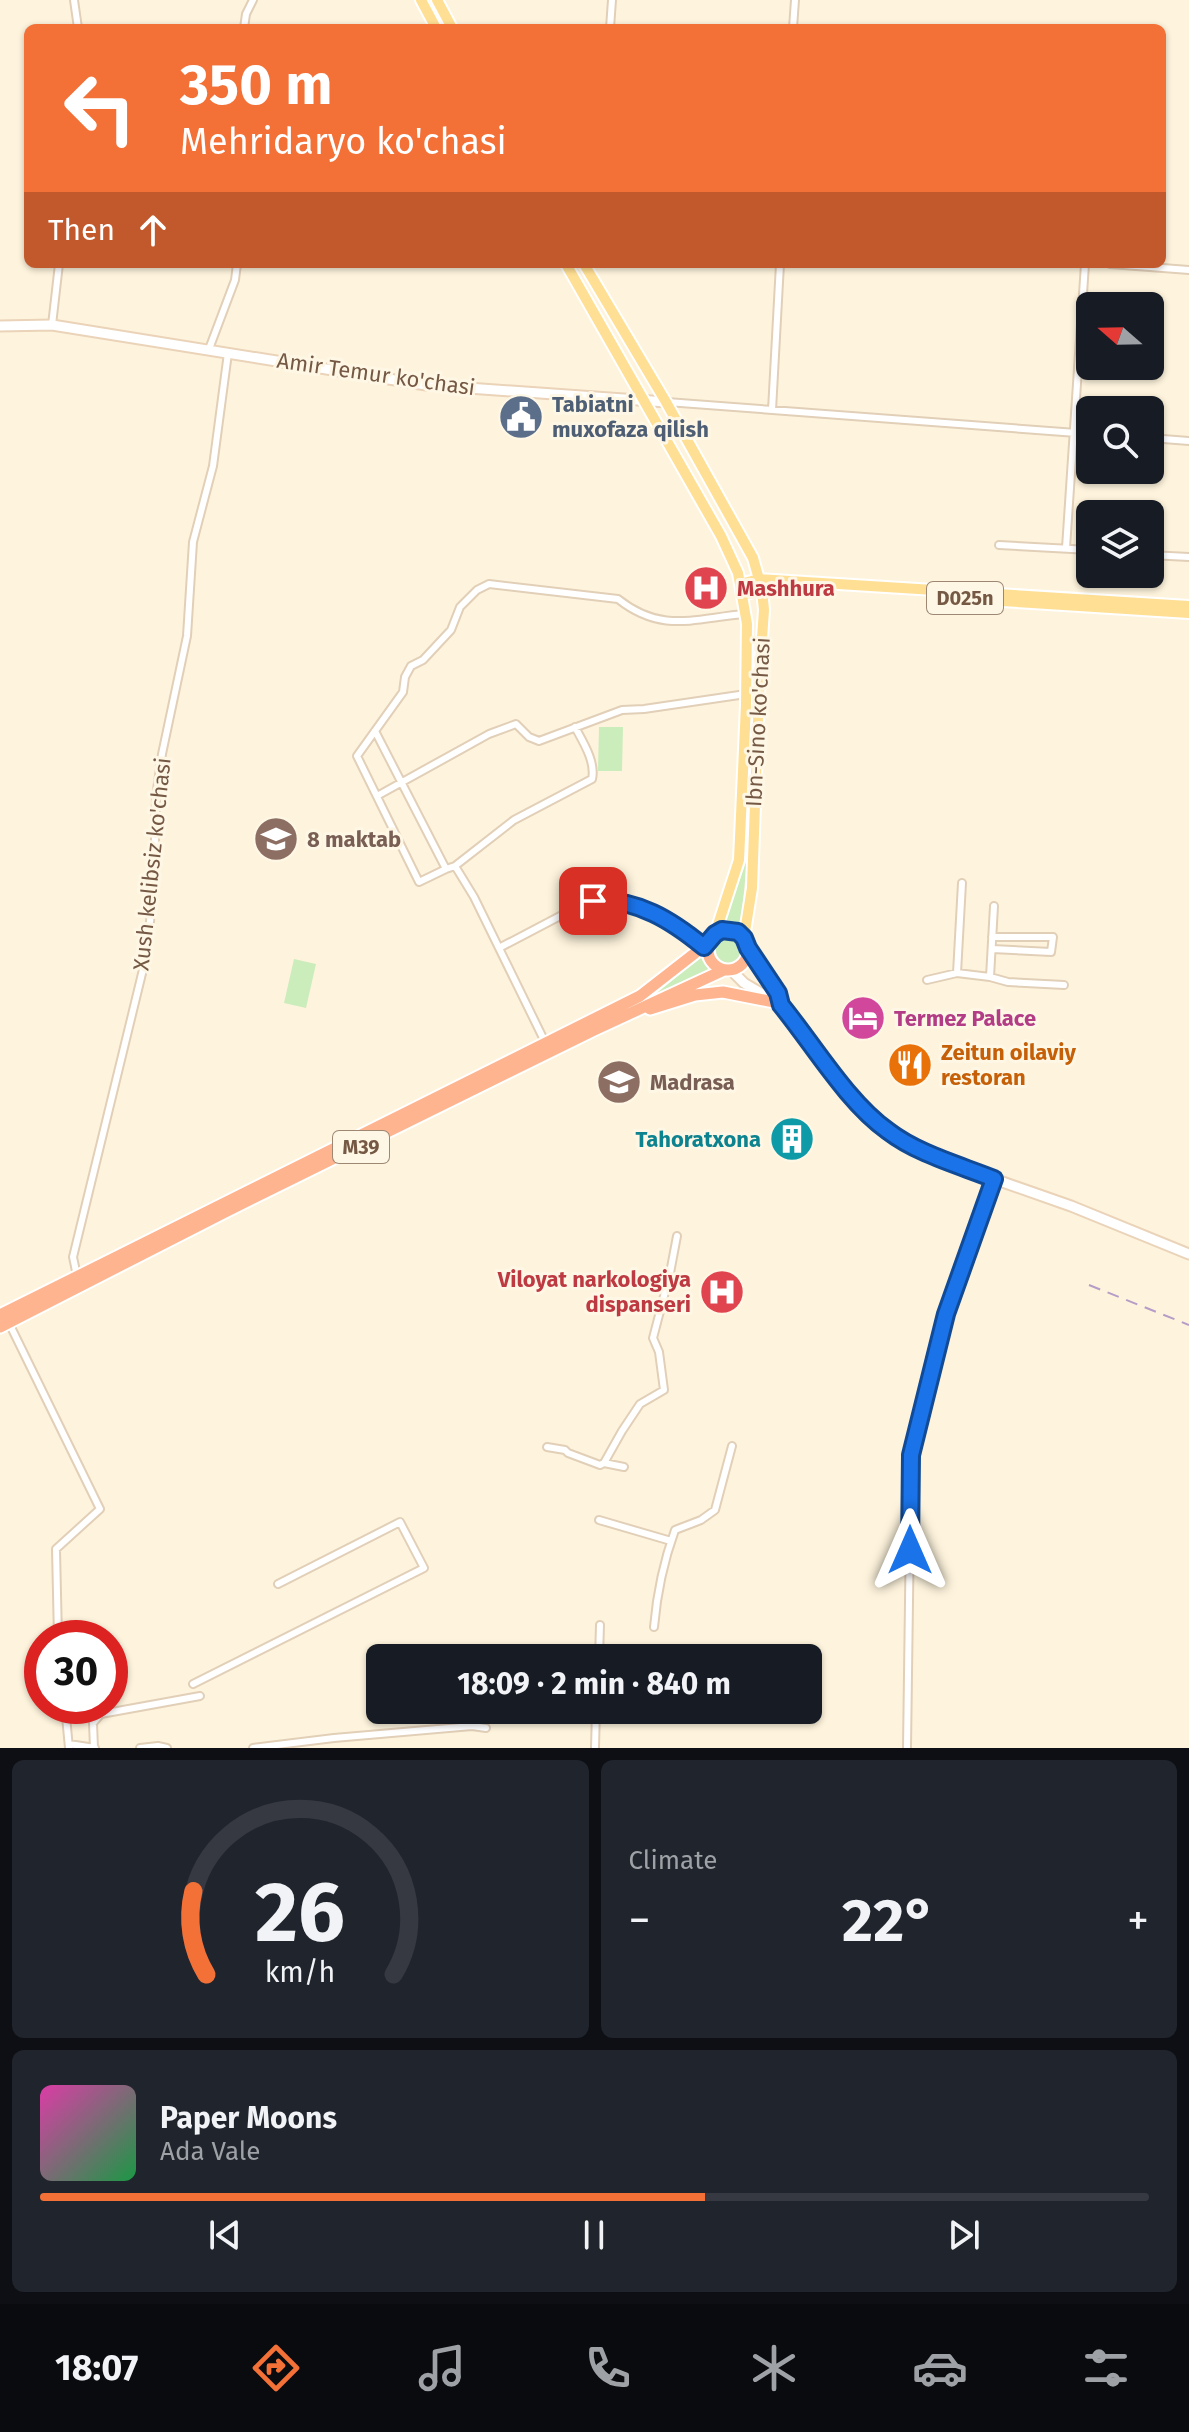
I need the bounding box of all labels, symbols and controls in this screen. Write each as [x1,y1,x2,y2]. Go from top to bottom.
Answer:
text: 350 m [180,52,333,119]
icon: left [48,56,152,160]
text: Мehridaryo ko'chasi [180,120,507,164]
icon: ahead [131,208,175,252]
text: Then [48,212,115,248]
north arrow [1076,292,1164,380]
map controls [1076,292,1164,588]
street label: Amir Temur ko'chasi [275,347,477,401]
place label: Tabiatni muxofaza qilish [552,391,709,443]
public building icon: Tabiatni muxofaza qilish [497,393,545,441]
button: search [1076,396,1164,484]
button: layers [1076,500,1164,588]
hospital icon: Mashhura [682,564,730,612]
place label: Mashhura [737,575,835,602]
road number: D025n [927,582,1003,614]
street label: Ibn-Sino ko'chasi [740,636,776,808]
street label: Xush kelibsiz ko'chasi [127,756,177,972]
school or university icon: 8 maktab [252,815,300,863]
place label: 8 maktab [307,826,401,853]
pin [559,867,627,935]
icon: arrive [571,879,615,923]
hotel icon: Termez Palace [839,994,887,1042]
place label: Termez Palace [894,1005,1036,1032]
place label: Zeitun oilaviy restoran [941,1039,1077,1091]
restaurant icon: Zeitun oilaviy restoran [886,1041,934,1089]
school or university icon: Madrasa [595,1058,643,1106]
place label: Madrasa [650,1069,735,1096]
building icon: Tahoratxona [768,1115,816,1163]
place label: Tahoratxona [635,1126,761,1153]
road number: M39 [333,1131,389,1163]
place label: Viloyat narkologiya dispanseri [497,1266,691,1318]
hospital icon: Viloyat narkologiya dispanseri [698,1268,746,1316]
position arrow [868,1508,952,1592]
speed limit sign: 30 [24,1620,128,1724]
text: 18:09 · 2 min · 840 m [457,1666,731,1702]
text: Climate [629,1845,717,1876]
text: 26 [255,1863,345,1963]
text: 22° [842,1885,935,1957]
text: − [629,1894,651,1947]
text: + [1127,1894,1149,1947]
text: km/h [265,1955,336,1990]
text: Paper Moons [160,2100,337,2136]
text: Ada Vale [160,2136,260,2167]
icon: previous [203,2213,247,2257]
icon: pause [572,2213,616,2257]
icon: next [942,2213,986,2257]
icon: directions [248,2340,304,2396]
icon: music [414,2340,470,2396]
icon: phone [580,2340,636,2396]
icon: climate [746,2340,802,2396]
icon: car [912,2340,968,2396]
icon: filters [1078,2340,1134,2396]
text: 18:07 [55,2346,138,2390]

